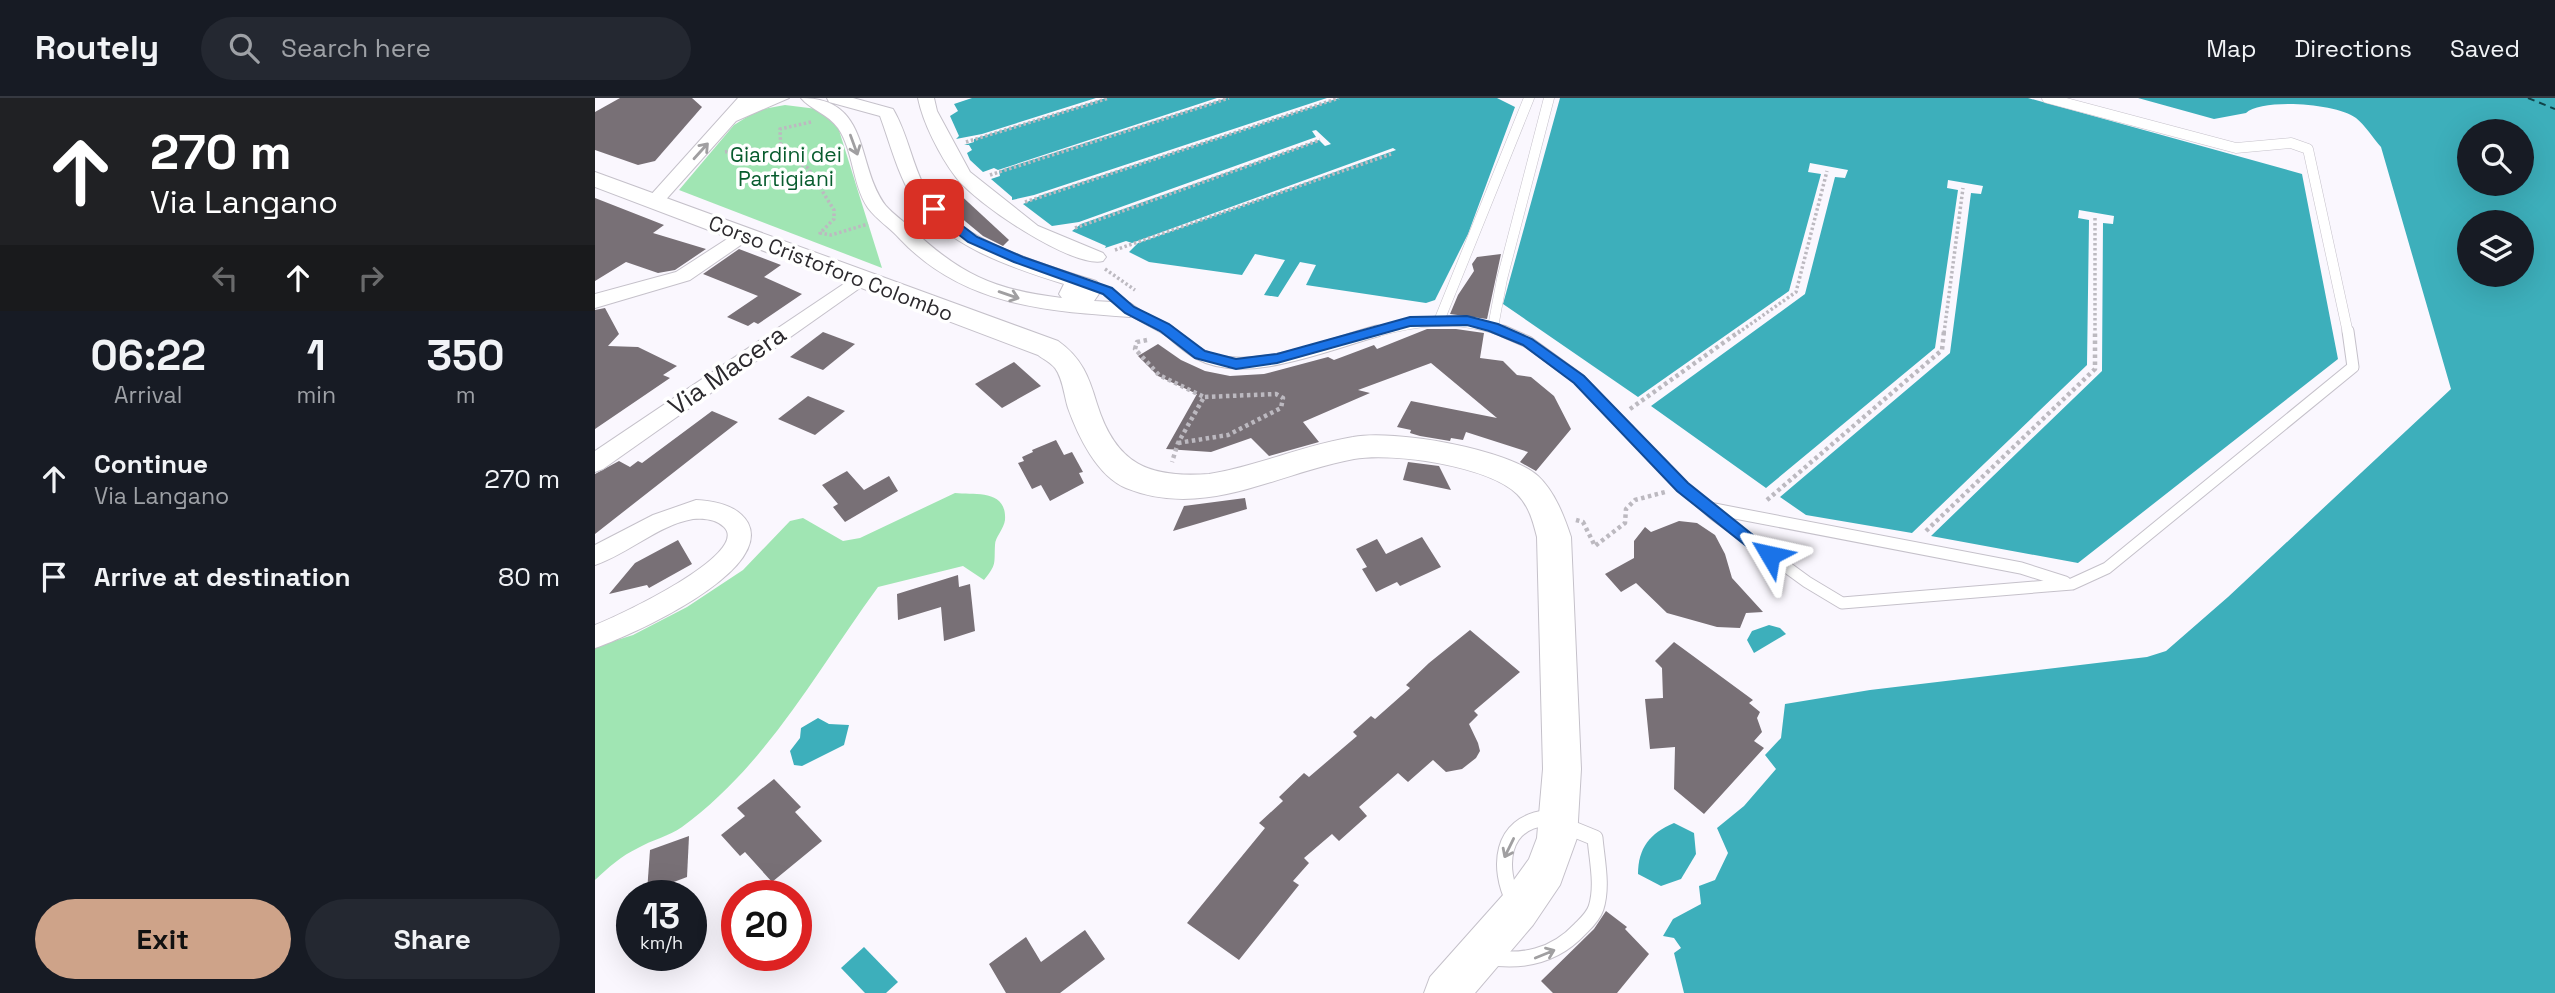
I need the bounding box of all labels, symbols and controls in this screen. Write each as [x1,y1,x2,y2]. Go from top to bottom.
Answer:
search box [201,17,691,80]
text: Routely [35,27,159,69]
icon: search [225,29,263,67]
text: Search here [281,31,431,65]
text: Map [2206,33,2256,64]
text: Directions [2294,33,2412,64]
text: Saved [2450,33,2520,64]
map controls [2457,119,2534,287]
button: search [2457,119,2534,196]
text: 270 m [150,121,292,183]
icon: ahead [35,126,126,217]
one-way arrow [849,133,861,155]
park label: Giardini dei Partigiani [730,141,842,192]
one-way arrow [692,143,709,160]
pin [904,179,964,239]
text: Via Langano [150,182,338,222]
icon: arrive [915,190,953,228]
street label: Corso Cristoforo Colombo [705,209,957,327]
button: layers [2457,210,2534,287]
icon: left [206,259,244,297]
icon: ahead [279,259,317,297]
icon: right [352,259,390,297]
one-way arrow [997,290,1019,302]
street label: Via Macera [661,317,793,423]
text: 06:22 [90,329,206,382]
text: 1 [307,329,326,382]
text: 350 [427,329,505,382]
text: Arrival [114,380,182,410]
text: min [297,380,336,410]
text: m [456,380,475,410]
text: Continue [94,447,208,481]
icon: ahead [35,460,73,498]
text: 270 m [484,462,560,496]
text: Via Langano [94,481,229,511]
position arrow [1733,518,1807,592]
icon: arrive [35,558,73,596]
text: Arrive at destination [94,560,351,594]
text: 80 m [498,560,560,594]
one-way arrow [1502,838,1516,858]
speed limit sign: 20 [721,880,812,971]
text: 13 [643,894,680,938]
button: Exit [35,899,291,979]
button: Share [305,899,560,979]
text: km/h [640,931,683,954]
one-way arrow [1533,946,1555,959]

